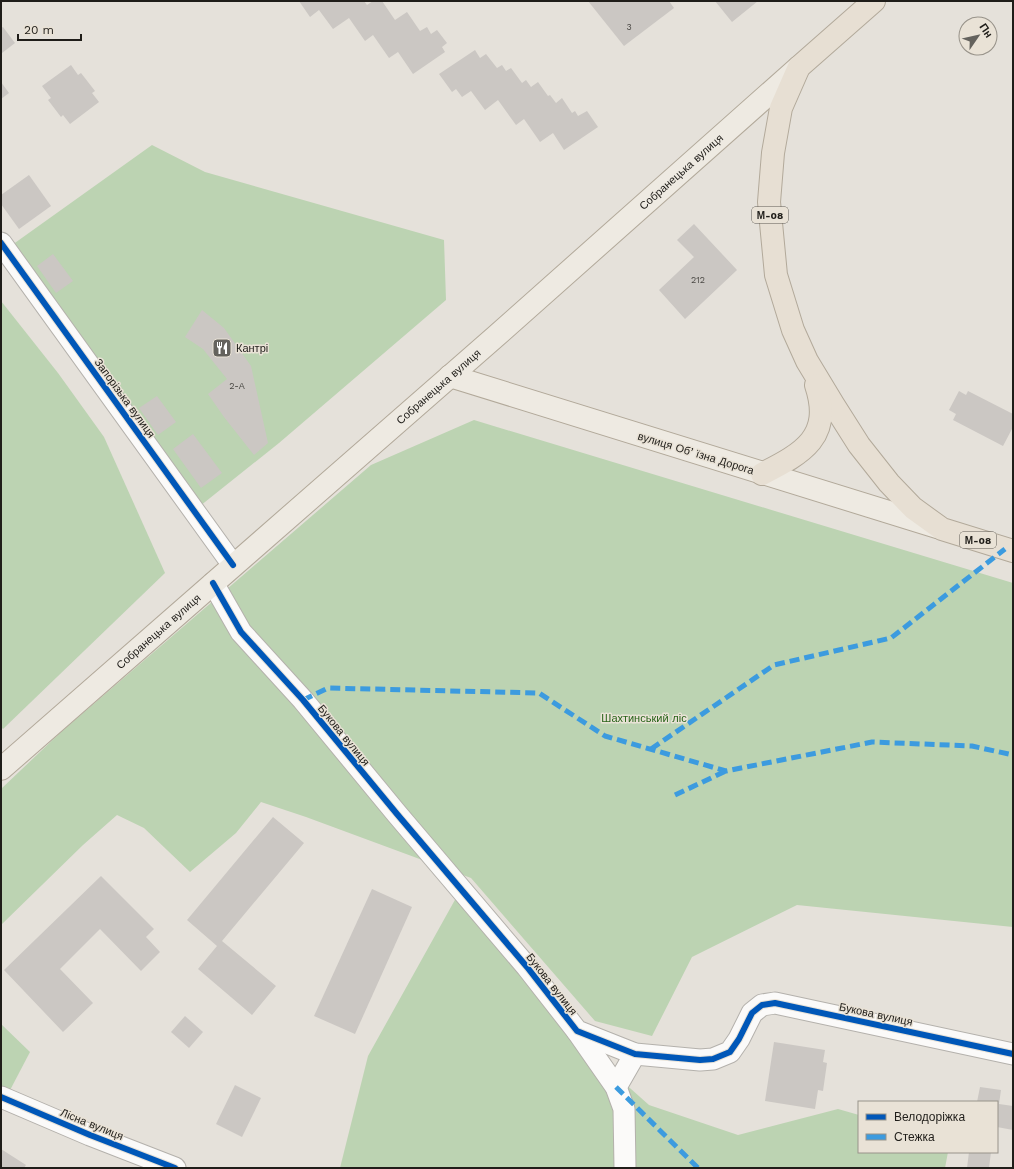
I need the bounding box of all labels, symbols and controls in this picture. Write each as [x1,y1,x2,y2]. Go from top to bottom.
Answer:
scale bar [18,16,81,42]
north arrow [958,16,998,56]
text: Пн [976,21,995,40]
house number: 3 [626,22,632,32]
text: 20 m [24,23,54,37]
street label: Собранецька вулиця [637,132,726,213]
road number: М-08 [752,207,788,223]
house number: 212 [691,275,705,285]
restaurant icon: Кантрі [211,337,233,359]
place label: Кантрі [236,342,268,355]
street label: Собранецька вулиця [394,347,483,427]
street label: Запорізька вулиця [91,356,158,440]
house number: 2-А [229,381,245,391]
street label: вулиця Обʼїзна Дорога [636,430,756,478]
road number: М-08 [960,532,996,548]
street label: Собранецька вулиця [114,591,203,672]
street label: Букова вулиця [315,702,372,768]
park label: Шахтинський ліс [601,712,687,725]
street label: Букова вулиця [523,951,580,1018]
street label: Букова вулиця [838,1000,914,1029]
legend [858,1101,998,1153]
street label: Лісна вулиця [58,1106,125,1143]
text: Велодоріжка [894,1110,965,1124]
text: Стежка [894,1130,935,1144]

